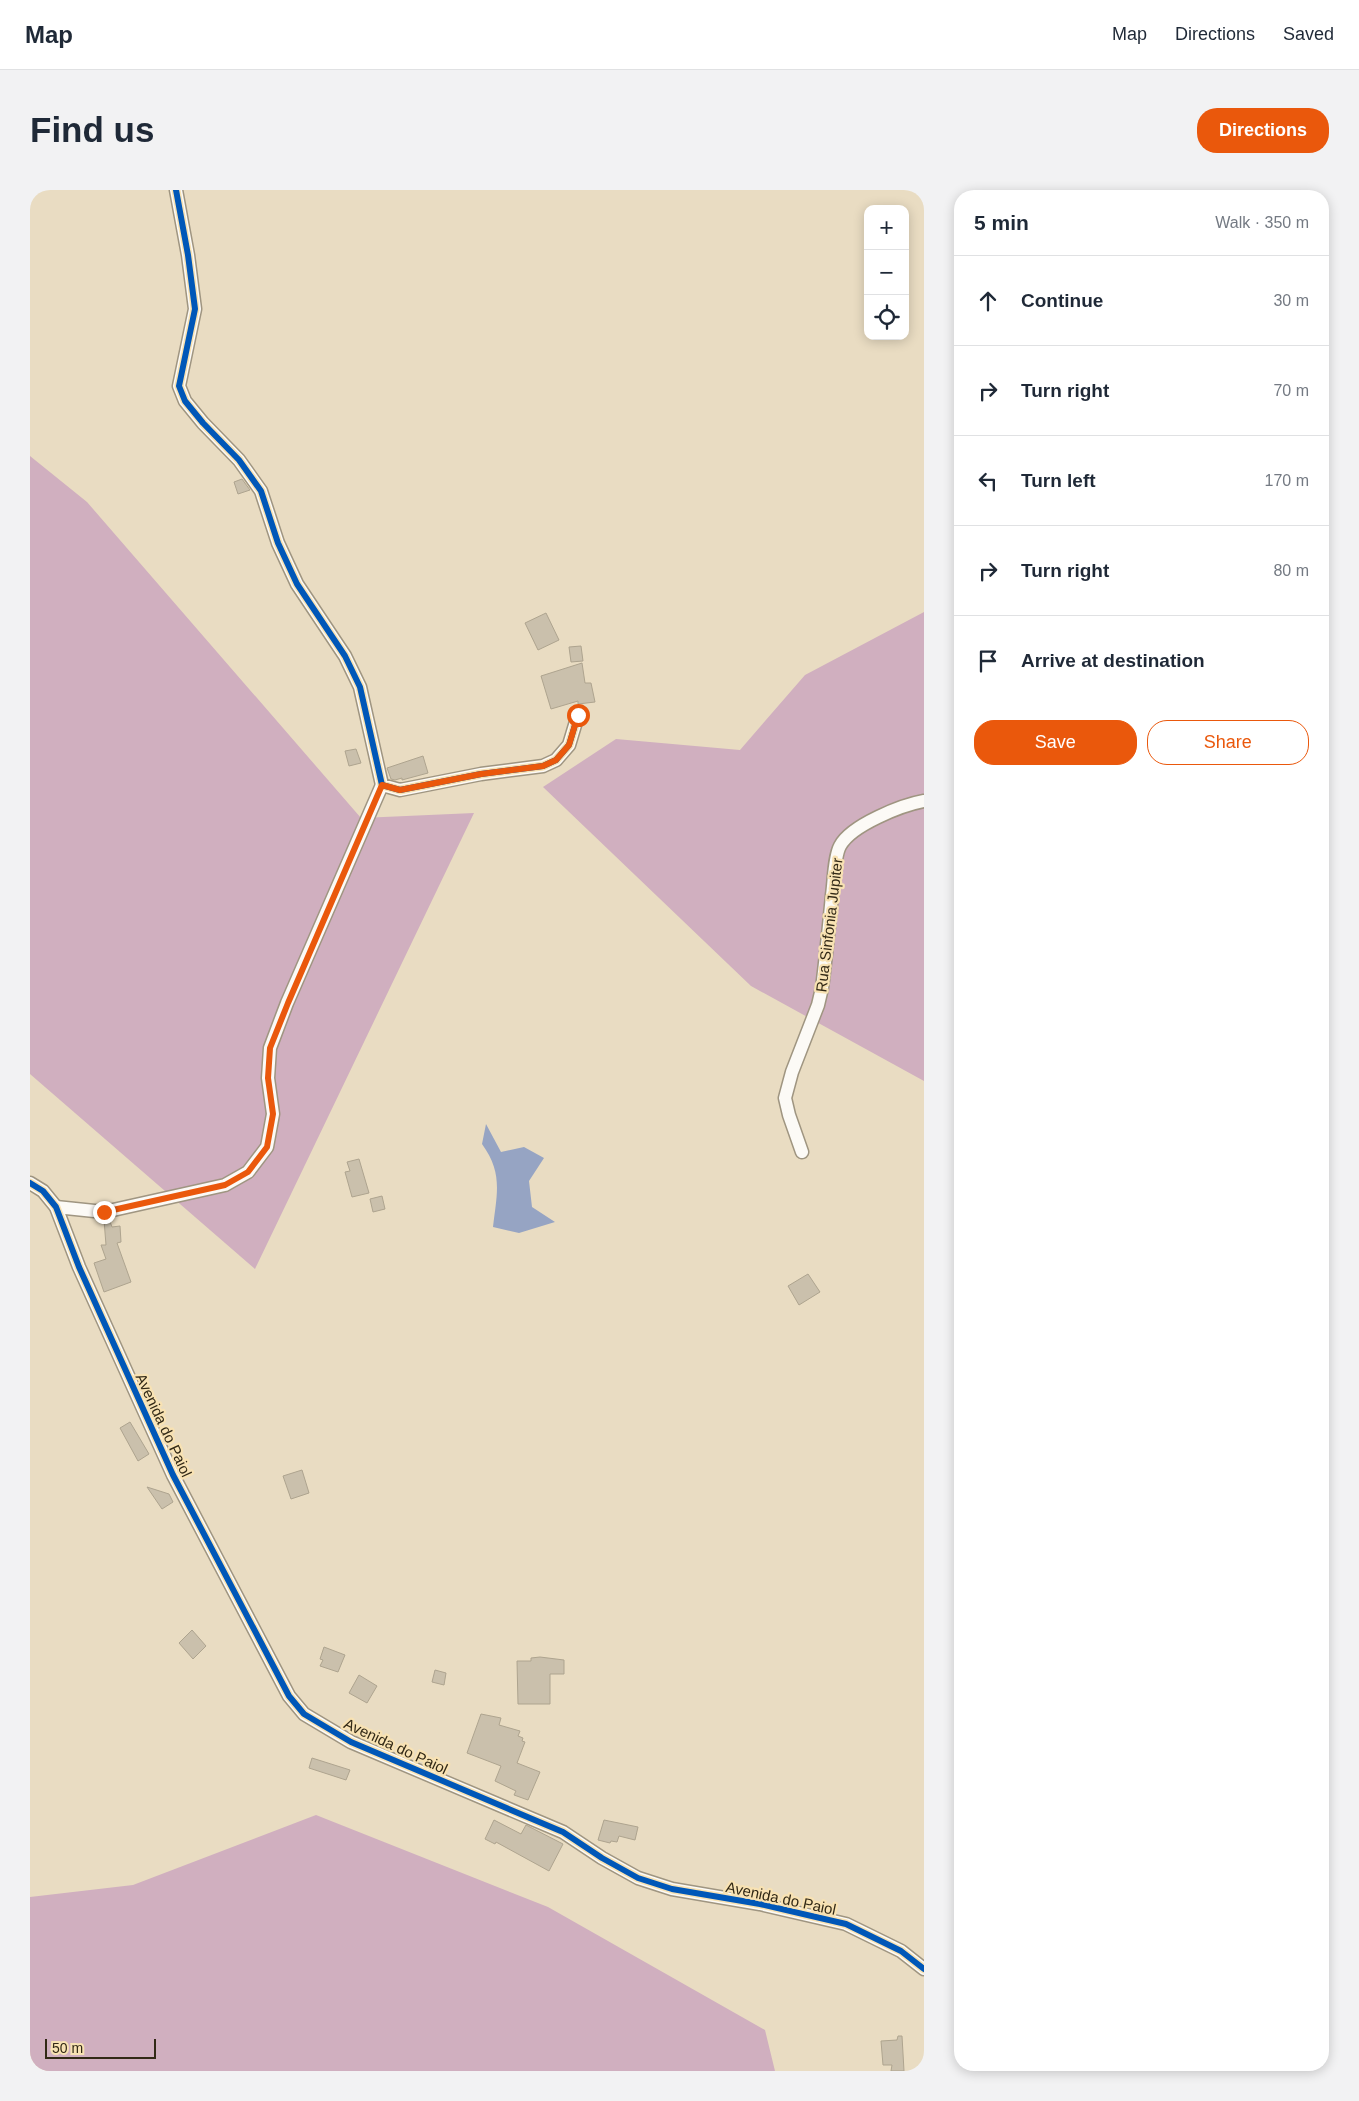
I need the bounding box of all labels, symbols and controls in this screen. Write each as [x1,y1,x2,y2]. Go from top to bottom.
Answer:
text: Map [25,21,73,48]
text: Map [1112,24,1147,44]
text: Directions [1175,24,1255,44]
text: Saved [1283,24,1334,44]
button: Directions [1197,108,1329,153]
text: Find us [30,110,154,149]
map controls [864,205,909,340]
button: + [864,205,909,250]
text: 5 min [974,211,1029,234]
text: Walk · 350 m [1215,214,1309,231]
button: − [864,250,909,295]
icon: ahead [974,287,1002,315]
text: Continue [1021,290,1103,311]
text: 30 m [1273,292,1309,309]
button: locate [864,295,909,340]
icon: right [974,377,1002,405]
text: Turn right [1021,380,1109,401]
text: 70 m [1273,382,1309,399]
icon: left [974,467,1002,495]
text: Turn left [1021,470,1096,491]
text: 170 m [1265,472,1309,489]
icon: right [974,557,1002,585]
text: Turn right [1021,560,1109,581]
text: 80 m [1273,562,1309,579]
icon: arrive [974,647,1002,675]
text: Arrive at destination [1021,650,1205,671]
route start [567,704,590,727]
button: Save [974,720,1137,765]
button: Share [1147,720,1309,765]
street label: Rua Sinfonia Jupiter [812,857,846,993]
route end [93,1201,116,1224]
street label: Avenida do Paiol [133,1371,195,1479]
street label: Avenida do Paiol [342,1715,450,1777]
street label: Avenida do Paiol [724,1878,838,1918]
scale bar [45,2036,156,2059]
text: 50 m [52,2040,83,2056]

